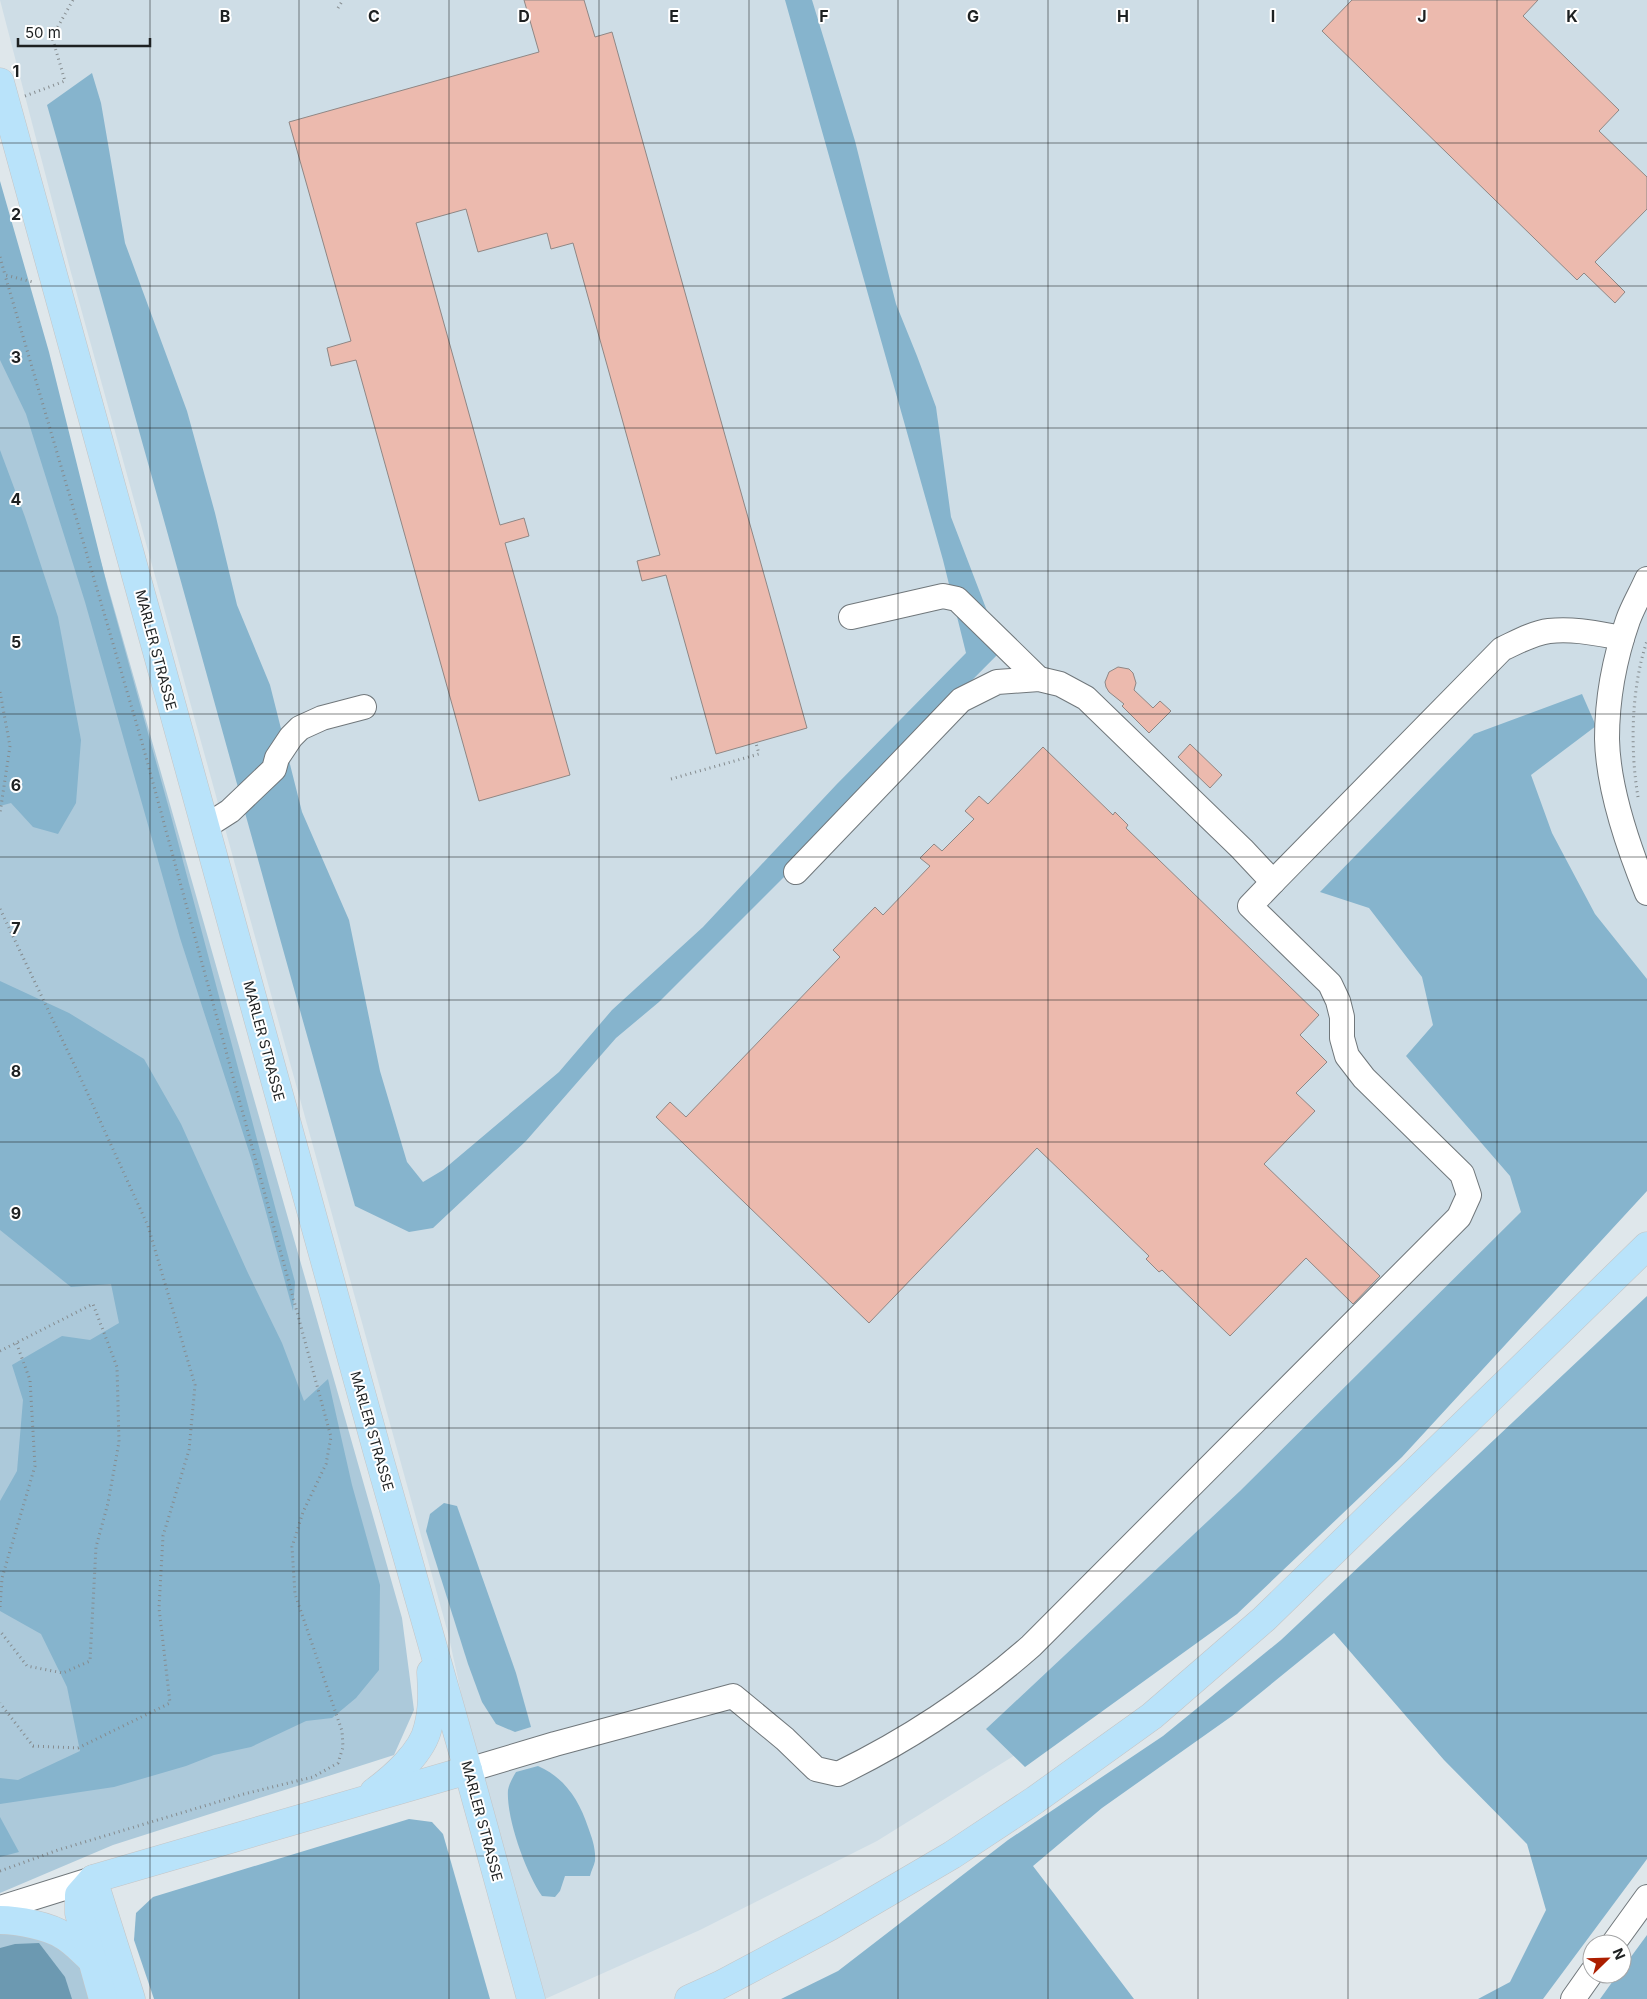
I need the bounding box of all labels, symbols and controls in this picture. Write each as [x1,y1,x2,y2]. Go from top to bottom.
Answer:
text: B [220,6,230,26]
text: C [368,6,380,26]
text: D [518,6,530,26]
text: E [669,6,679,26]
text: F [819,6,829,26]
text: G [967,6,979,26]
text: H [1117,6,1129,26]
text: I [1271,6,1275,26]
text: J [1417,6,1427,26]
text: K [1566,6,1578,26]
scale bar [18,15,150,47]
text: 50 m [25,23,61,42]
text: 1 [13,61,19,81]
text: 2 [11,204,21,224]
text: 3 [11,347,21,367]
text: 4 [11,489,22,509]
street label: MARLER STRASSE [132,588,181,712]
text: 5 [11,632,21,652]
text: 6 [11,775,21,795]
text: 7 [11,918,21,938]
street label: MARLER STRASSE [240,979,289,1103]
text: 8 [11,1061,21,1081]
text: 9 [11,1203,21,1223]
street label: MARLER STRASSE [347,1369,398,1493]
street label: MARLER STRASSE [458,1759,507,1883]
north arrow [1582,1934,1632,1984]
text: N [1610,1945,1629,1962]

